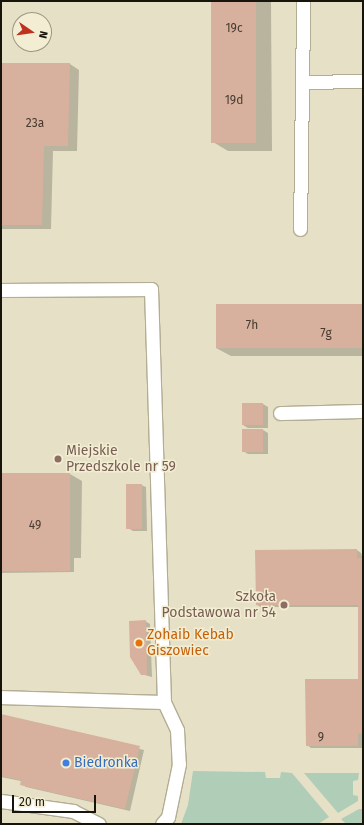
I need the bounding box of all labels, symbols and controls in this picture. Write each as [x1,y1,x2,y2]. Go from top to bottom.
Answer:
north arrow [12,12,52,52]
house number: 19c [225,22,243,36]
text: N [36,30,50,40]
house number: 19d [225,94,243,108]
house number: 23a [26,117,44,131]
house number: 7h [246,319,258,333]
house number: 7g [320,327,332,341]
place label: Miejskie Przedszkole nr 59 [66,443,176,476]
marker: Miejskie Przedszkole nr 59 [53,454,63,464]
house number: 49 [29,519,41,533]
place label: Szkoła Podstawowa nr 54 [162,589,276,622]
marker: Szkoła Podstawowa nr 54 [279,600,289,610]
place label: Zohaib Kebab Giszowiec [147,627,234,660]
marker: Zohaib Kebab Giszowiec [134,638,144,648]
house number: 9 [318,731,324,745]
place label: Biedronka [74,755,138,771]
marker: Biedronka [61,758,71,768]
scale bar [14,787,98,813]
text: 20 m [19,795,45,809]

